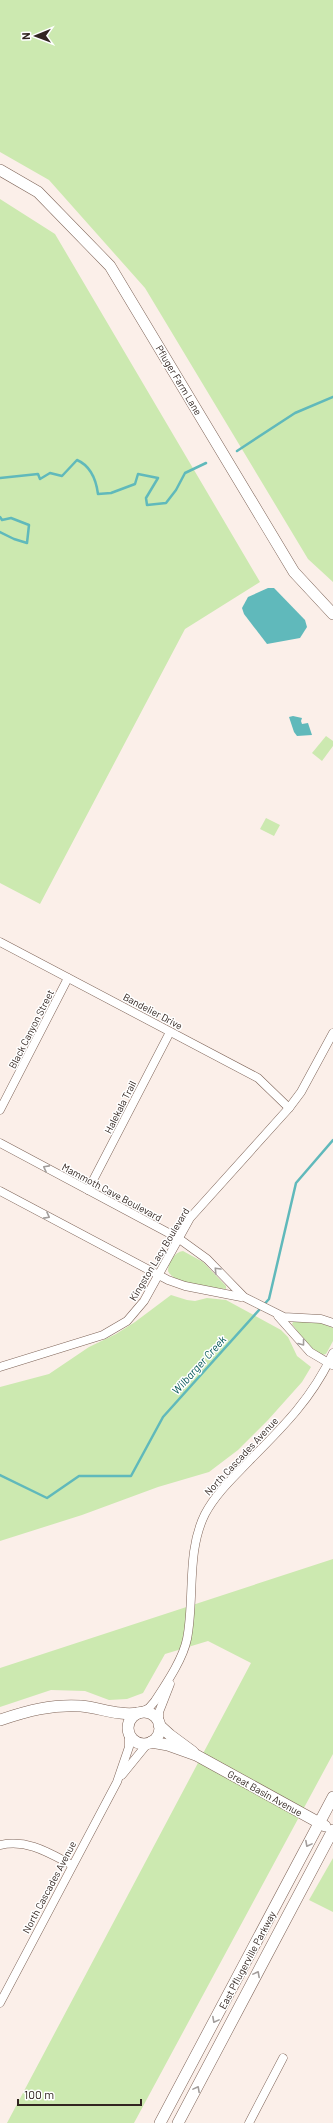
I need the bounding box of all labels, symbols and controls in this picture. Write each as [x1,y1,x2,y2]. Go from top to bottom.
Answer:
north arrow [16,16,56,56]
text: N [19,32,32,40]
street label: Pfluger Farm Lane [153,343,205,417]
street label: Black Canyon Street [6,987,56,1070]
street label: Bandelier Drive [121,990,185,1032]
street label: Halekala Trail [102,1079,138,1135]
street label: Mammoth Cave Boulevard [60,1161,164,1223]
one-way arrow [43,1165,50,1172]
street label: Kingston Lacy Boulevard [126,1205,192,1303]
one-way arrow [43,1212,50,1219]
one-way arrow [214,1267,221,1275]
water label: Wilbarger Creek [169,1332,229,1397]
one-way arrow [297,1339,305,1346]
street label: North Cascades Avenue [202,1414,280,1498]
street label: Great Basin Avenue [226,1767,304,1819]
street label: North Cascades Avenue [20,1839,78,1935]
one-way arrow [306,1839,313,1847]
street label: East Pflugerville Parkway [216,1909,278,2011]
one-way arrow [253,1970,260,1978]
one-way arrow [212,2016,219,2023]
scale bar [18,2081,141,2107]
one-way arrow [192,2085,199,2093]
text: 100 m [24,2087,54,2101]

